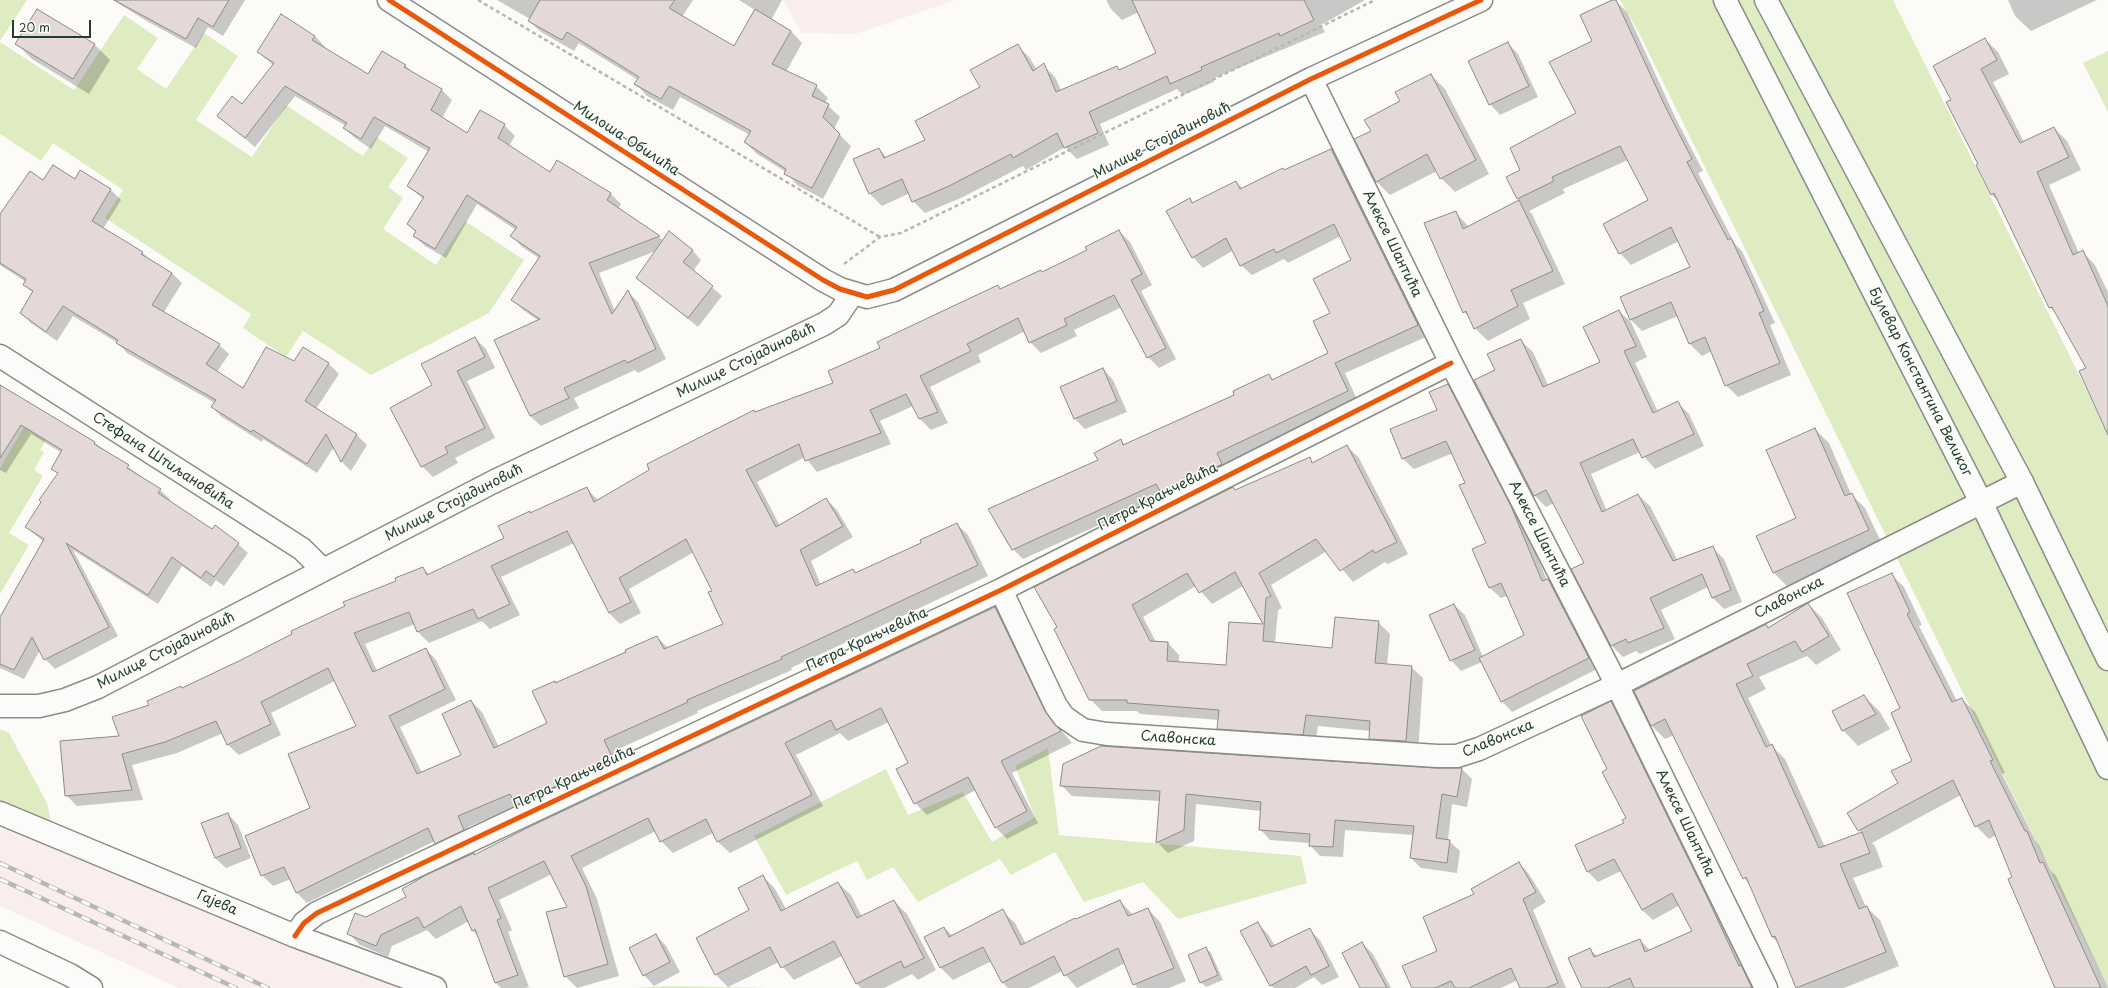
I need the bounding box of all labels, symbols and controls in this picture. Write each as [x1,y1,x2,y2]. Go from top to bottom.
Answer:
scale bar [14,12,93,38]
text: 20 m [19,18,50,36]
street label: Милоша Обилића [570,98,682,180]
street label: Милице Стојадиновић [1090,99,1234,183]
street label: Алексе Шантића [1359,188,1425,300]
street label: Булевар Константина Великог [1865,285,1975,479]
street label: Милице Стојадиновић [674,320,818,402]
street label: Стефана Штиљановића [89,409,237,513]
street label: Петра Крањчевића [1095,460,1221,534]
street label: Милице Стојадиновић [382,461,526,545]
street label: Алексе Шантића [1505,478,1573,590]
street label: Славонска [1752,573,1826,623]
street label: Петра Крањчевића [804,604,930,676]
street label: Милице Стојадиновић [94,609,238,693]
street label: Славонска [1460,717,1536,761]
street label: Славонска [1140,728,1216,750]
street label: Петра Крањчевића [511,742,637,814]
street label: Алексе Шантића [1652,767,1718,879]
street label: Гајева [194,887,240,919]

